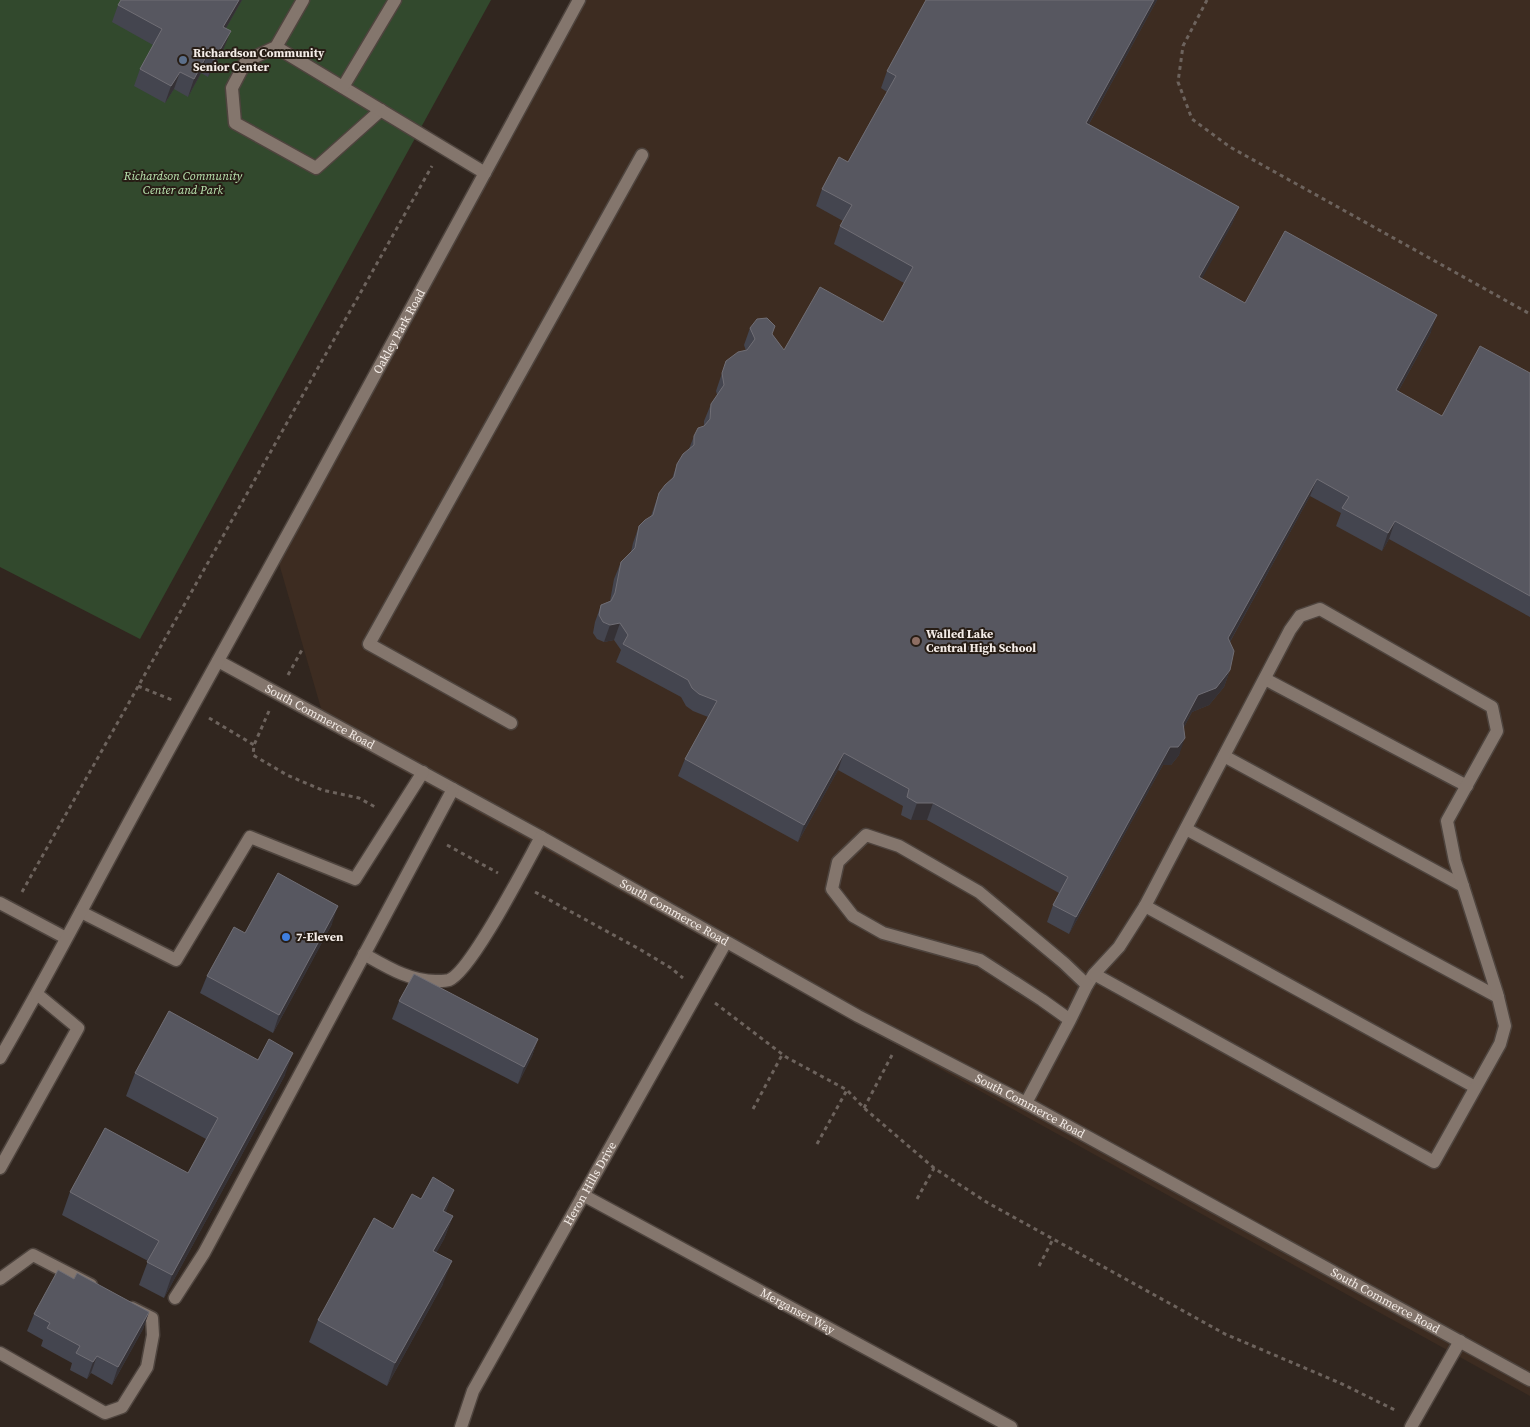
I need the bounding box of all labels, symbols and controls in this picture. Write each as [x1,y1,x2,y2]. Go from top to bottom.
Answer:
place label: Richardson Community Senior Center [193,45,325,75]
marker: Richardson Community Senior Center [177,54,189,66]
park label: Richardson Community Center and Park [123,168,243,198]
street label: Oakley Park Road [369,286,429,377]
place label: Walled Lake Central High School [926,626,1036,656]
marker: Walled Lake Central High School [910,635,922,647]
street label: South Commerce Road [262,680,378,753]
street label: South Commerce Road [617,875,732,949]
place label: 7-Eleven [296,929,344,945]
marker: 7-Eleven [280,931,292,943]
street label: South Commerce Road [972,1070,1088,1142]
street label: Heron Hills Drive [560,1139,620,1229]
street label: South Commerce Road [1328,1264,1443,1337]
street label: Merganser Way [757,1285,838,1338]

